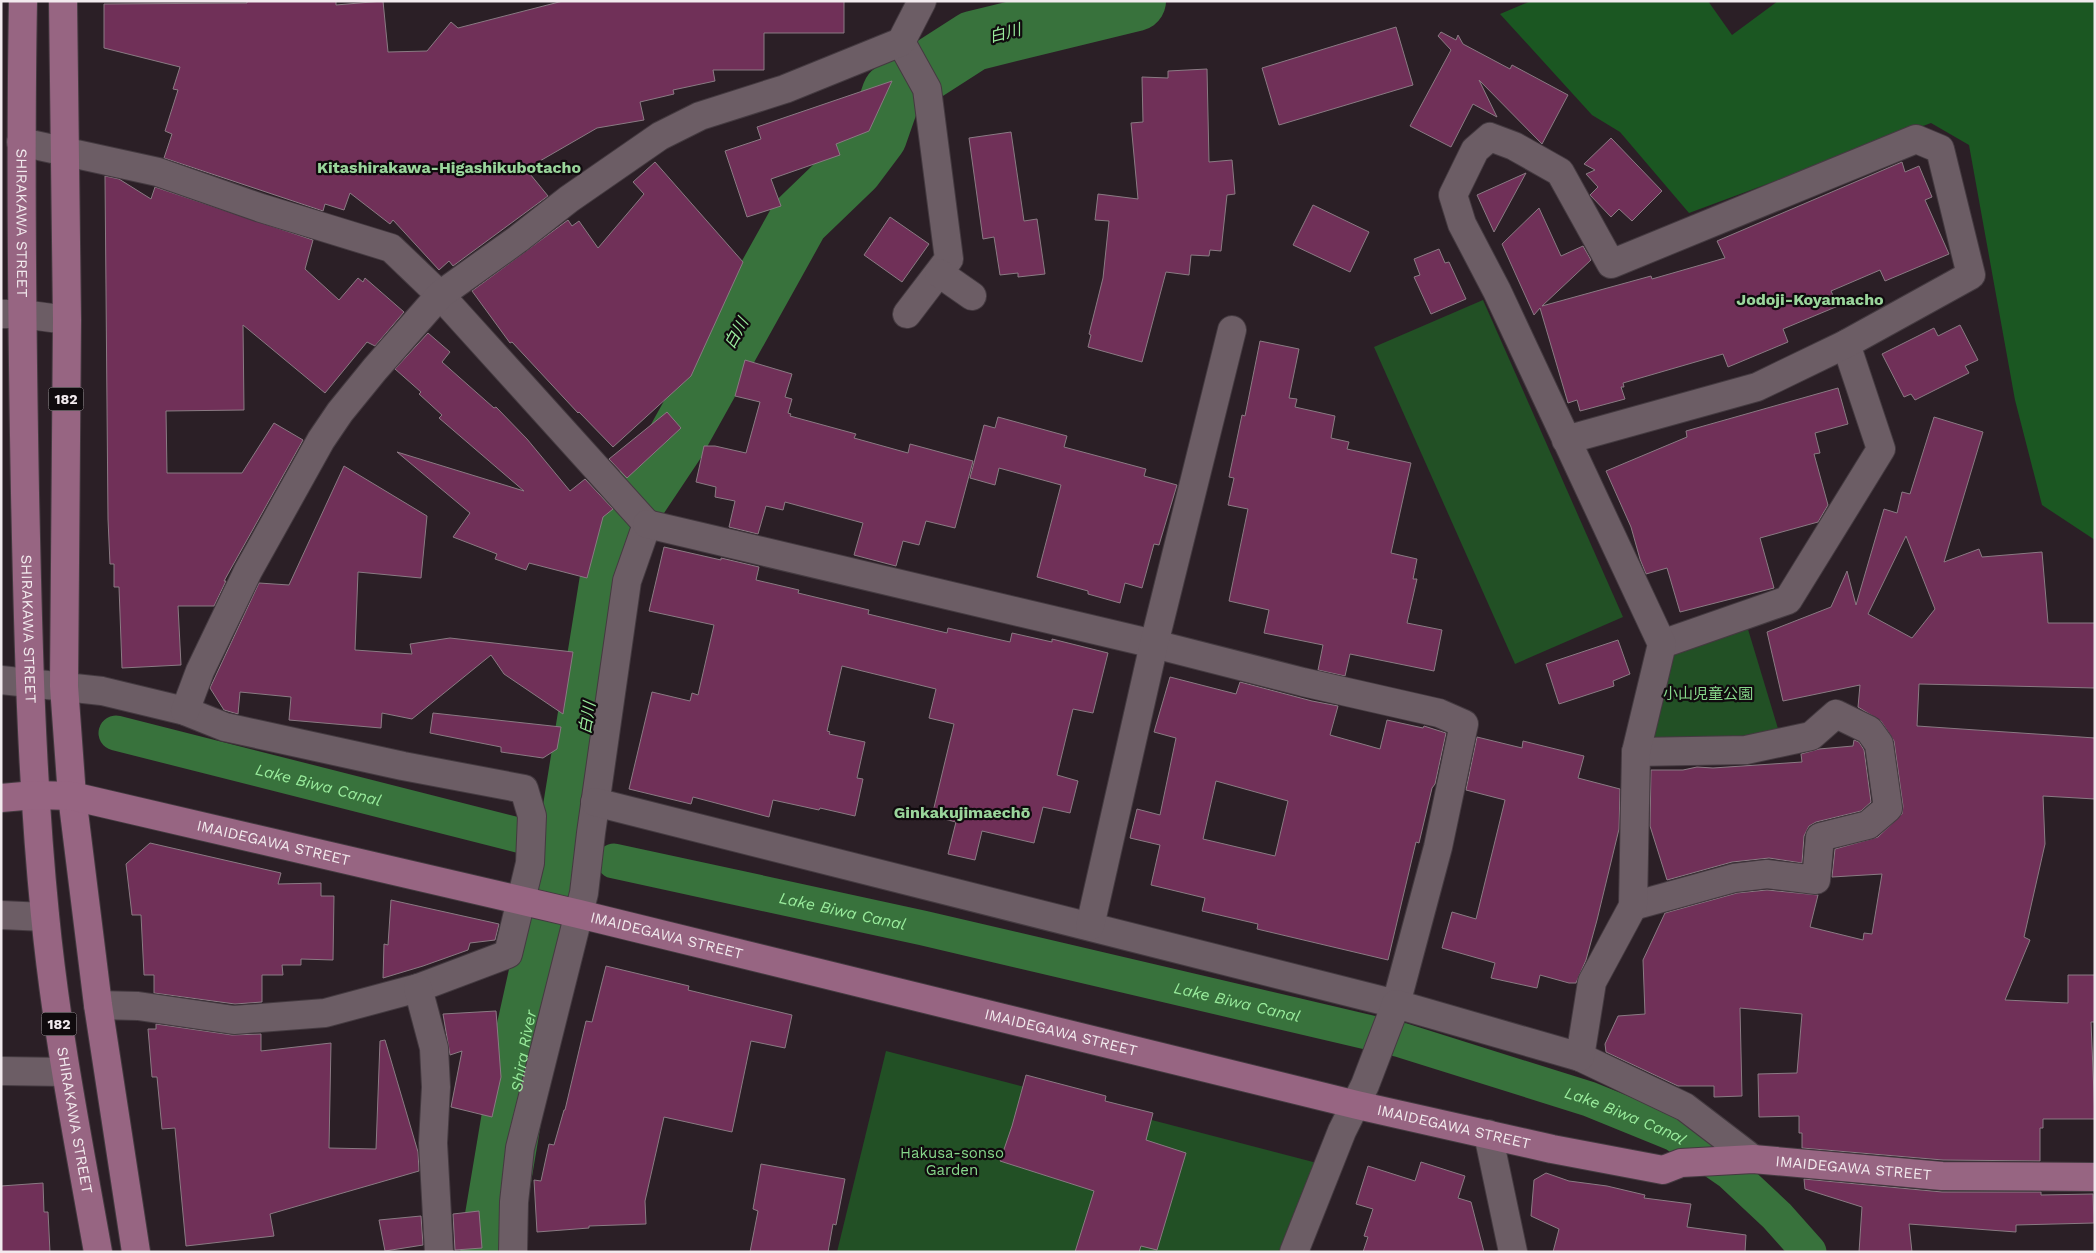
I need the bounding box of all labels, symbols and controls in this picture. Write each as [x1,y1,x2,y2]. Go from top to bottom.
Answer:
water label: 白川 [987,19,1025,46]
street label: SHIRAKAWA STREET [13,149,31,297]
district label: Kitashirakawa-Higashikubotacho [317,158,581,177]
district label: Jodoji-Koyamacho [1736,290,1884,309]
water label: 白川 [720,313,753,352]
road number: 182 [48,388,84,410]
street label: SHIRAKAWA STREET [17,554,40,704]
park label: 小山児童公園 [1663,685,1753,703]
water label: 白川 [575,699,599,735]
water label: Lake Biwa Canal [254,759,384,810]
district label: Ginkakujimaechō [894,803,1031,822]
street label: IMAIDEGAWA STREET [195,816,352,869]
water label: Lake Biwa Canal [778,888,908,934]
street label: IMAIDEGAWA STREET [588,908,745,963]
water label: Lake Biwa Canal [1172,978,1303,1026]
street label: IMAIDEGAWA STREET [983,1005,1139,1060]
water label: Shira River [506,1007,540,1093]
road number: 182 [42,1012,76,1036]
street label: SHIRAKAWA STREET [53,1045,96,1195]
water label: Lake Biwa Canal [1563,1083,1690,1148]
street label: IMAIDEGAWA STREET [1375,1101,1532,1153]
park label: Hakusa-sonso Garden [900,1144,1004,1179]
street label: IMAIDEGAWA STREET [1775,1152,1932,1184]

